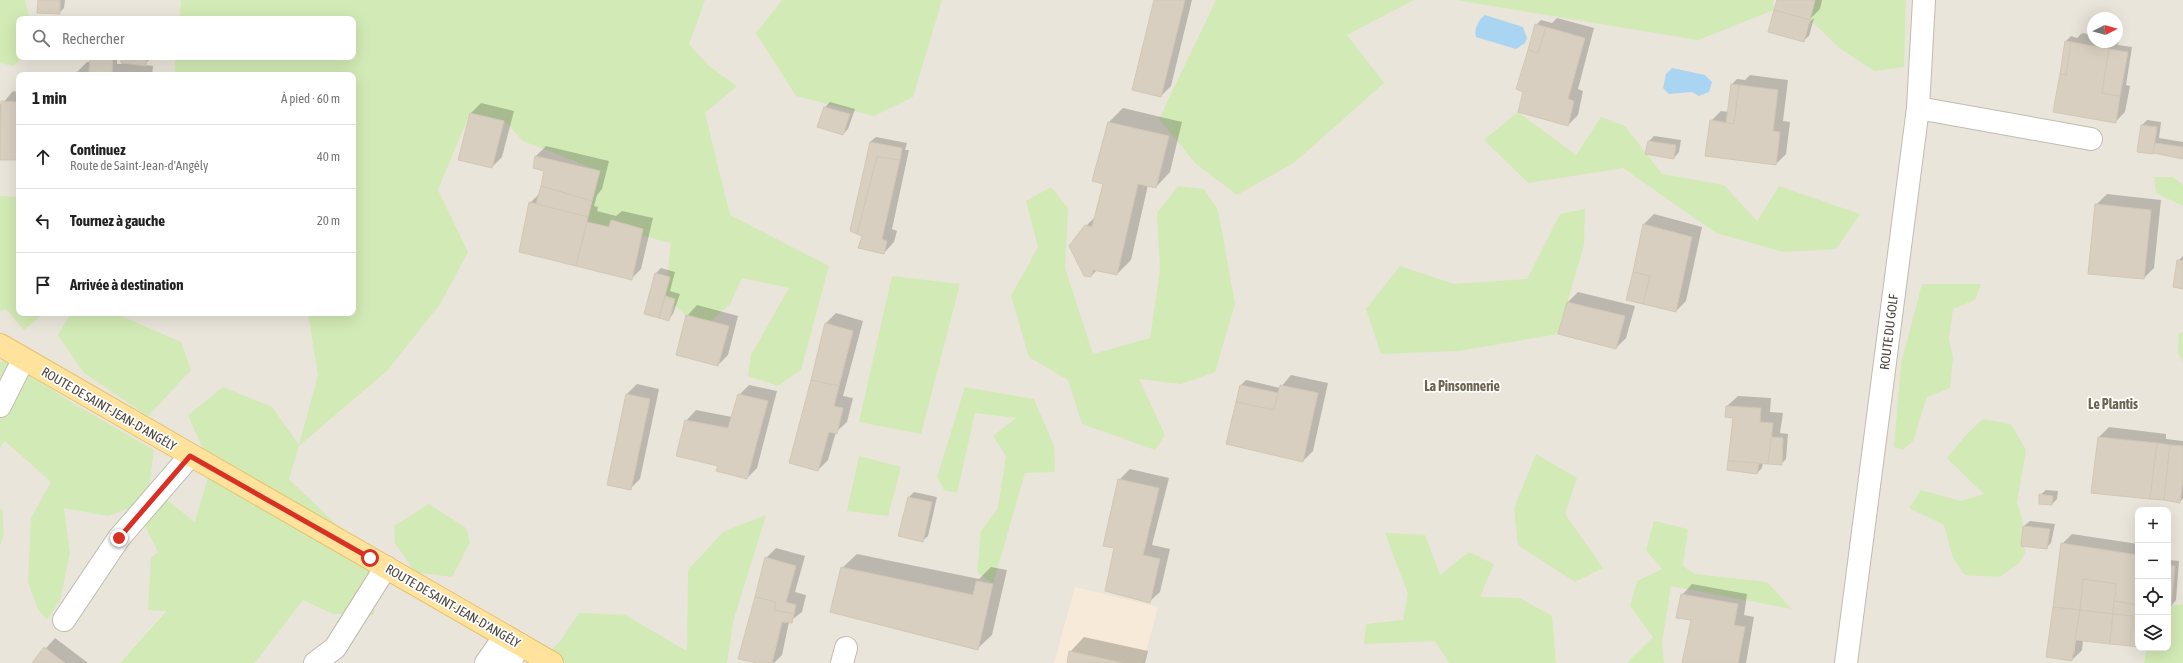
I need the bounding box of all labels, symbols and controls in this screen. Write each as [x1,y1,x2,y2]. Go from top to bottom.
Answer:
north arrow [2087,12,2123,48]
search box [16,16,356,60]
icon: search [30,27,52,49]
text: Rechercher [62,30,124,47]
text: 1 min [32,88,67,108]
text: À pied · 60 m [281,91,340,106]
text: Continuez [70,141,126,158]
icon: ahead [32,146,54,168]
text: 40 m [317,149,340,164]
text: Route de Saint-Jean-d'Angély [70,158,208,173]
icon: left [32,210,54,232]
text: Tournez à gauche [70,212,165,229]
text: 20 m [317,213,340,228]
icon: arrive [32,274,54,296]
text: Arrivée à destination [70,276,184,293]
street label: ROUTE DU GOLF [1877,293,1901,371]
street label: ROUTE DE SAINT-JEAN-D'ANGÉLY [39,364,179,454]
district label: La Pinsonnerie [1424,378,1500,394]
district label: Le Plantis [2088,396,2138,412]
map controls [2135,507,2171,651]
button: + [2135,507,2171,543]
route end [110,529,128,547]
button: − [2135,543,2171,579]
route start [361,549,379,567]
street label: ROUTE DE SAINT-JEAN-D'ANGÉLY [383,561,523,651]
button: locate [2135,579,2171,615]
button: layers [2135,615,2171,651]

